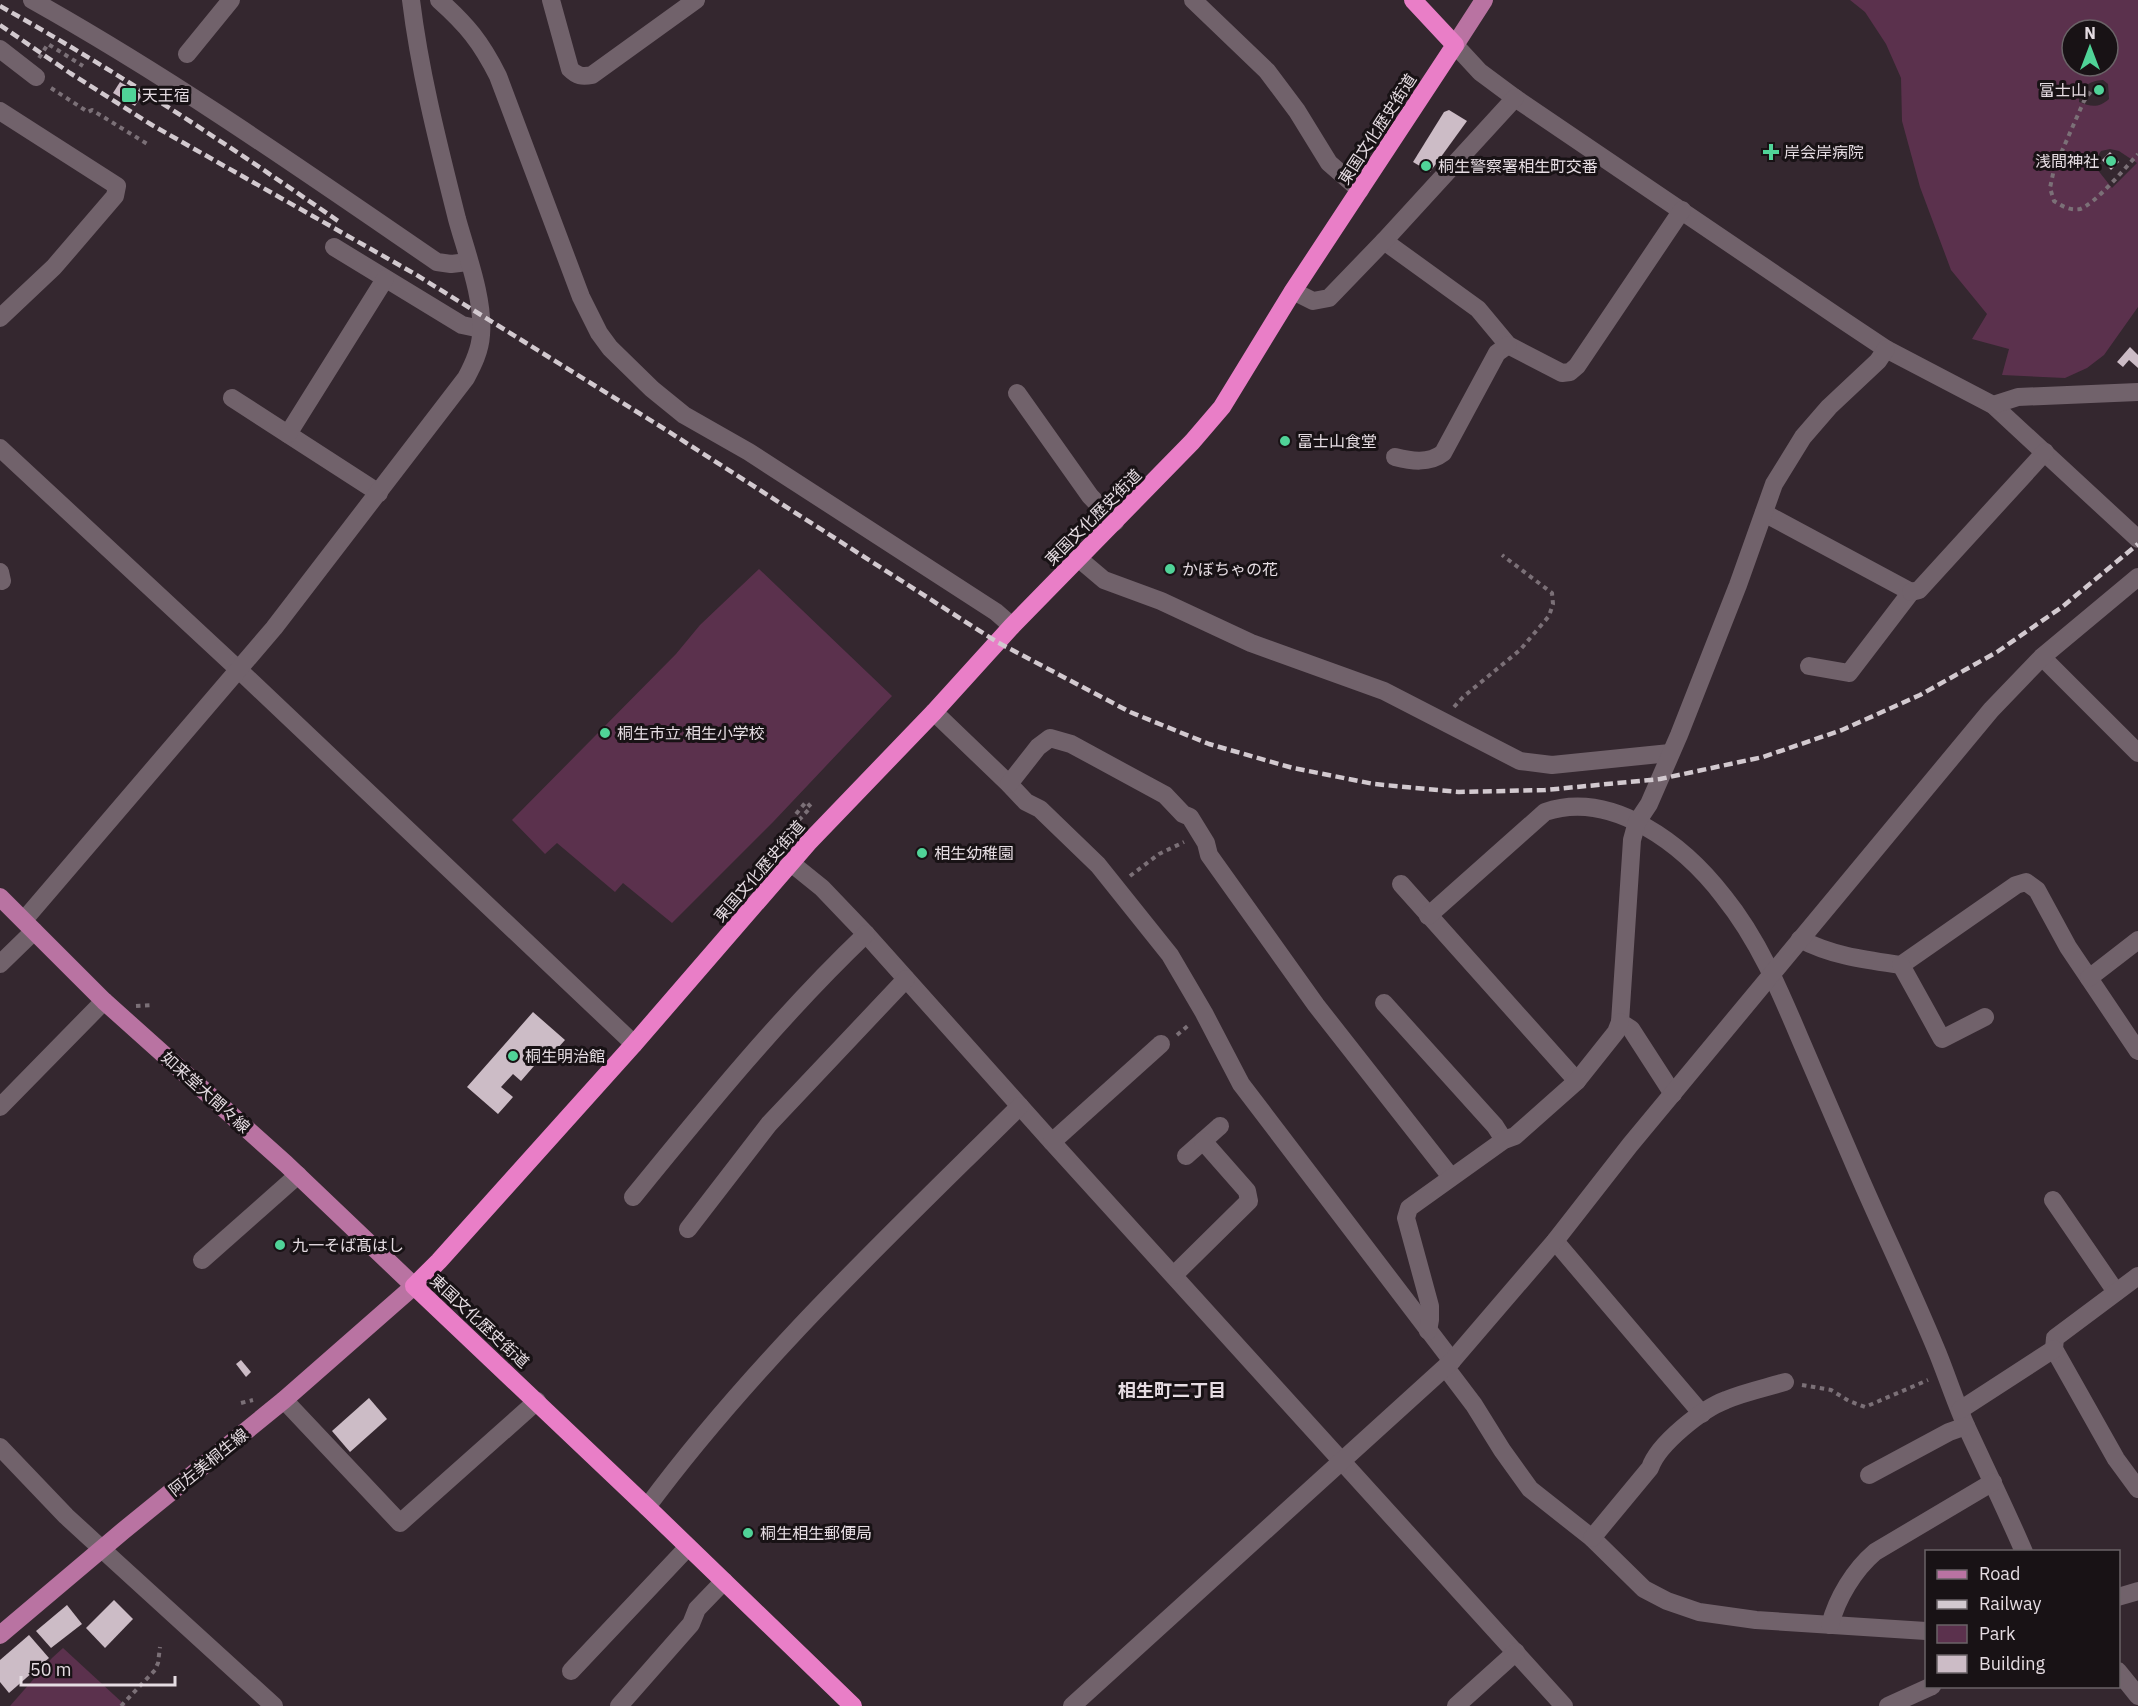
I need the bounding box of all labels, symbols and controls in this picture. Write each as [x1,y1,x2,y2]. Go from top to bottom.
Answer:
north arrow [2060,18,2120,78]
text: N [2084,23,2096,43]
street label: 東国文化歴史街道 [1334,70,1420,188]
place label: 富士山 [2039,80,2087,100]
marker: 富士山 [2092,83,2106,97]
place label: 天王宿 [142,85,190,105]
marker: 天王宿 [120,86,138,104]
place label: 岸会岸病院 [1784,142,1864,162]
marker: 岸会岸病院 [1762,143,1780,161]
place label: 浅間神社 [2035,151,2099,171]
marker: 浅間神社 [2104,154,2118,168]
place label: 桐生警察署相生町交番 [1438,156,1598,176]
marker: 桐生警察署相生町交番 [1419,159,1433,173]
place label: 冨士山食堂 [1297,431,1377,451]
marker: 冨士山食堂 [1278,434,1292,448]
street label: 東国文化歴史街道 [1041,465,1145,569]
place label: かぼちゃの花 [1182,559,1278,579]
marker: かぼちゃの花 [1163,562,1177,576]
place label: 桐生市立 相生小学校 [617,723,765,743]
marker: 桐生市立 相生小学校 [598,726,612,740]
street label: 東国文化歴史街道 [709,816,809,926]
place label: 相生幼稚園 [934,843,1014,863]
marker: 相生幼稚園 [915,846,929,860]
place label: 桐生明治館 [525,1046,605,1066]
street label: 如来堂大間々線 [158,1047,254,1137]
marker: 桐生明治館 [506,1049,520,1063]
place label: 九一そば髙はし [292,1235,404,1255]
marker: 九一そば髙はし [273,1238,287,1252]
street label: 東国文化歴史街道 [426,1270,534,1372]
district label: 相生町二丁目 [1118,1379,1226,1402]
street label: 阿左美桐生線 [164,1424,252,1500]
place label: 桐生相生郵便局 [760,1523,872,1543]
marker: 桐生相生郵便局 [741,1526,755,1540]
legend [1925,1550,2120,1688]
text: Road [1979,1562,2020,1585]
text: Railway [1979,1592,2041,1615]
text: Park [1979,1622,2016,1645]
scale bar [21,1649,176,1687]
text: Building [1979,1652,2046,1675]
text: 50 m [30,1658,72,1681]

